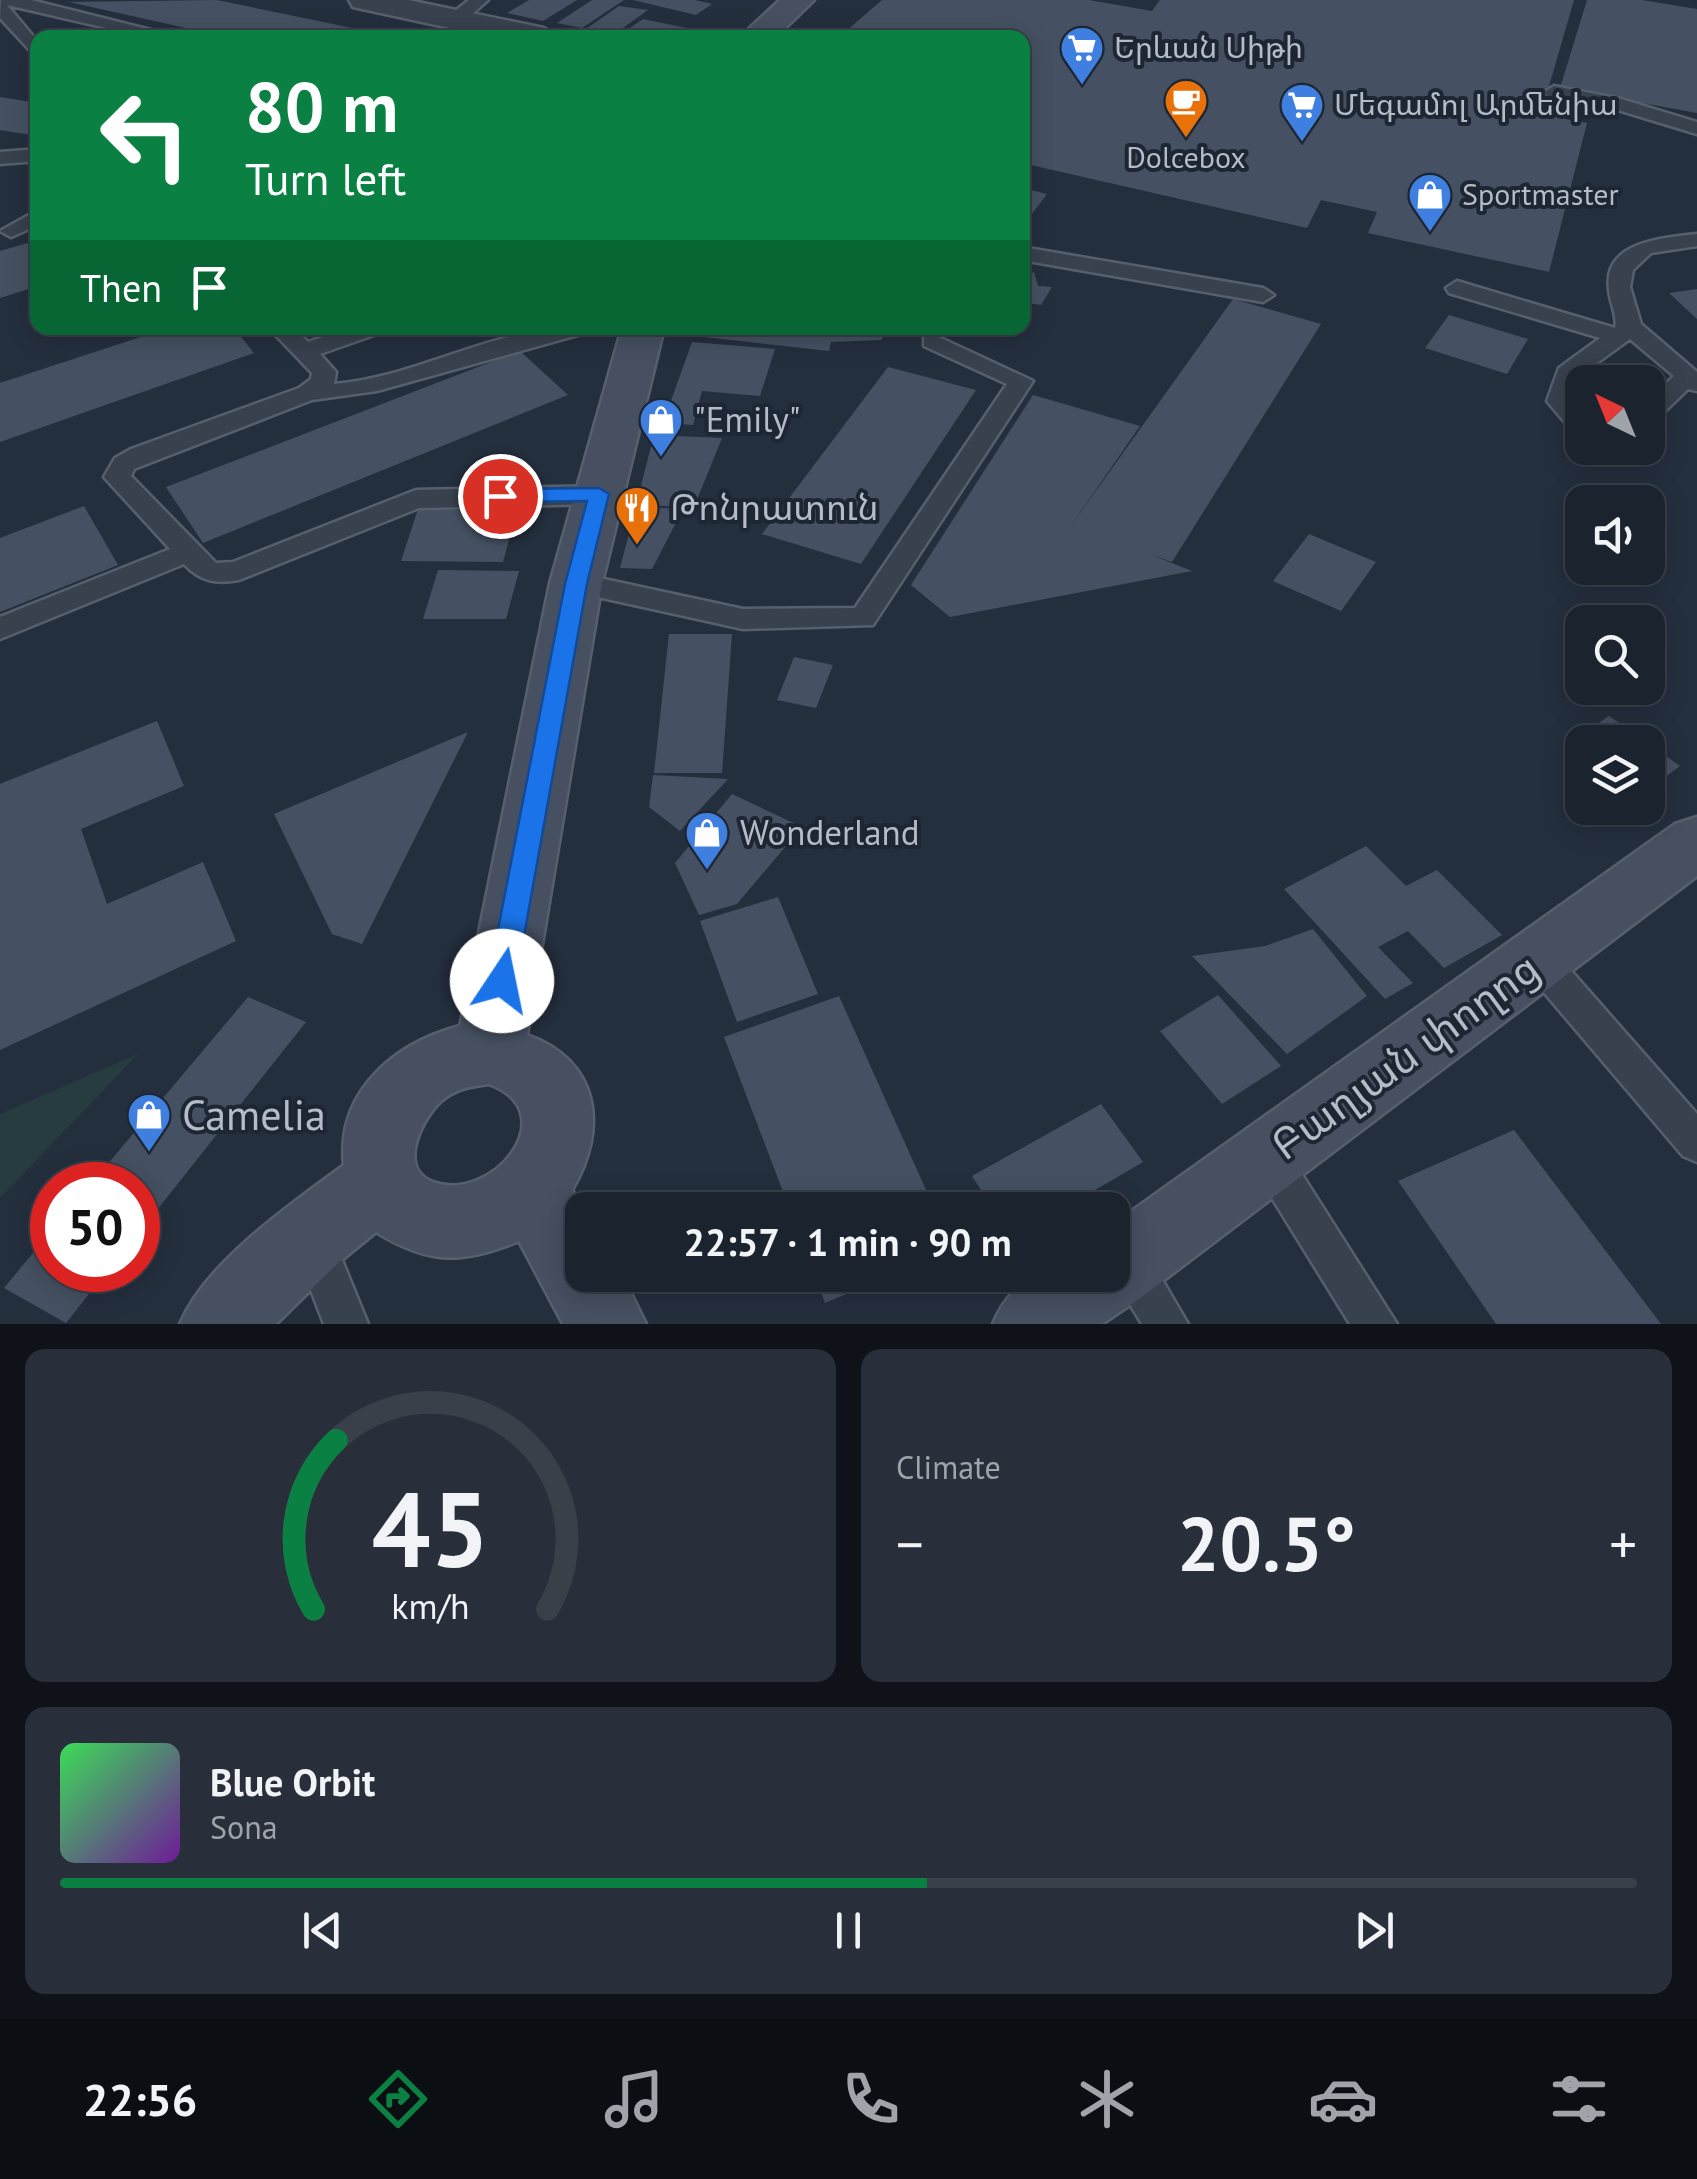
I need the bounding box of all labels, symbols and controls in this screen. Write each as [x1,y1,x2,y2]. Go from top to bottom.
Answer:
supermarket icon: Երևան Սիթի [1059,25,1105,86]
place label: Երևան Սիթի [1114,27,1303,66]
text: 80 m [245,61,398,151]
icon: left [80,70,210,200]
cafe icon: Dolcebox [1163,78,1209,139]
supermarket icon: Մեգամոլ Արմենիա [1279,82,1325,143]
place label: Մեգամոլ Արմենիա [1334,84,1618,123]
place label: Dolcebox [1126,137,1246,176]
text: Turn left [245,149,406,207]
shop icon: Sportmaster [1407,172,1453,233]
place label: Sportmaster [1462,174,1619,213]
icon: arrive [182,260,237,315]
text: Then [80,263,162,312]
north arrow [1565,365,1665,465]
map controls [1565,365,1665,825]
place label: "Emily" [694,396,801,442]
shop icon: "Emily" [638,397,684,458]
pin [458,454,543,539]
icon: arrive [473,469,528,524]
place label: Թոնրատուն [670,484,879,530]
restaurant icon: Թոնրատուն [614,485,660,546]
button: sound [1565,485,1665,585]
button: search [1565,605,1665,705]
button: layers [1565,725,1665,825]
place label: Wonderland [740,809,919,855]
shop icon: Wonderland [684,810,730,871]
position arrow [450,929,554,1033]
street label: Բաղյան փողոց [1260,940,1550,1171]
place label: Camelia [182,1087,326,1142]
shop icon: Camelia [126,1092,172,1153]
speed limit sign: 50 [30,1162,160,1292]
text: 22:57 · 1 min · 90 m [683,1217,1012,1266]
text: Climate [896,1446,1001,1488]
text: 45 [372,1461,489,1596]
text: 20.5° [1177,1495,1356,1592]
text: − [896,1508,924,1579]
text: + [1609,1508,1637,1579]
text: km/h [391,1583,470,1629]
text: Blue Orbit [210,1757,375,1806]
text: Sona [210,1806,278,1848]
icon: previous [295,1903,350,1958]
icon: pause [821,1903,876,1958]
icon: next [1347,1903,1402,1958]
icon: directions [363,2064,433,2134]
icon: music [599,2064,669,2134]
icon: phone [836,2064,906,2134]
icon: climate [1072,2064,1142,2134]
icon: car [1308,2064,1378,2134]
icon: filters [1544,2064,1614,2134]
text: 22:56 [83,2070,197,2128]

